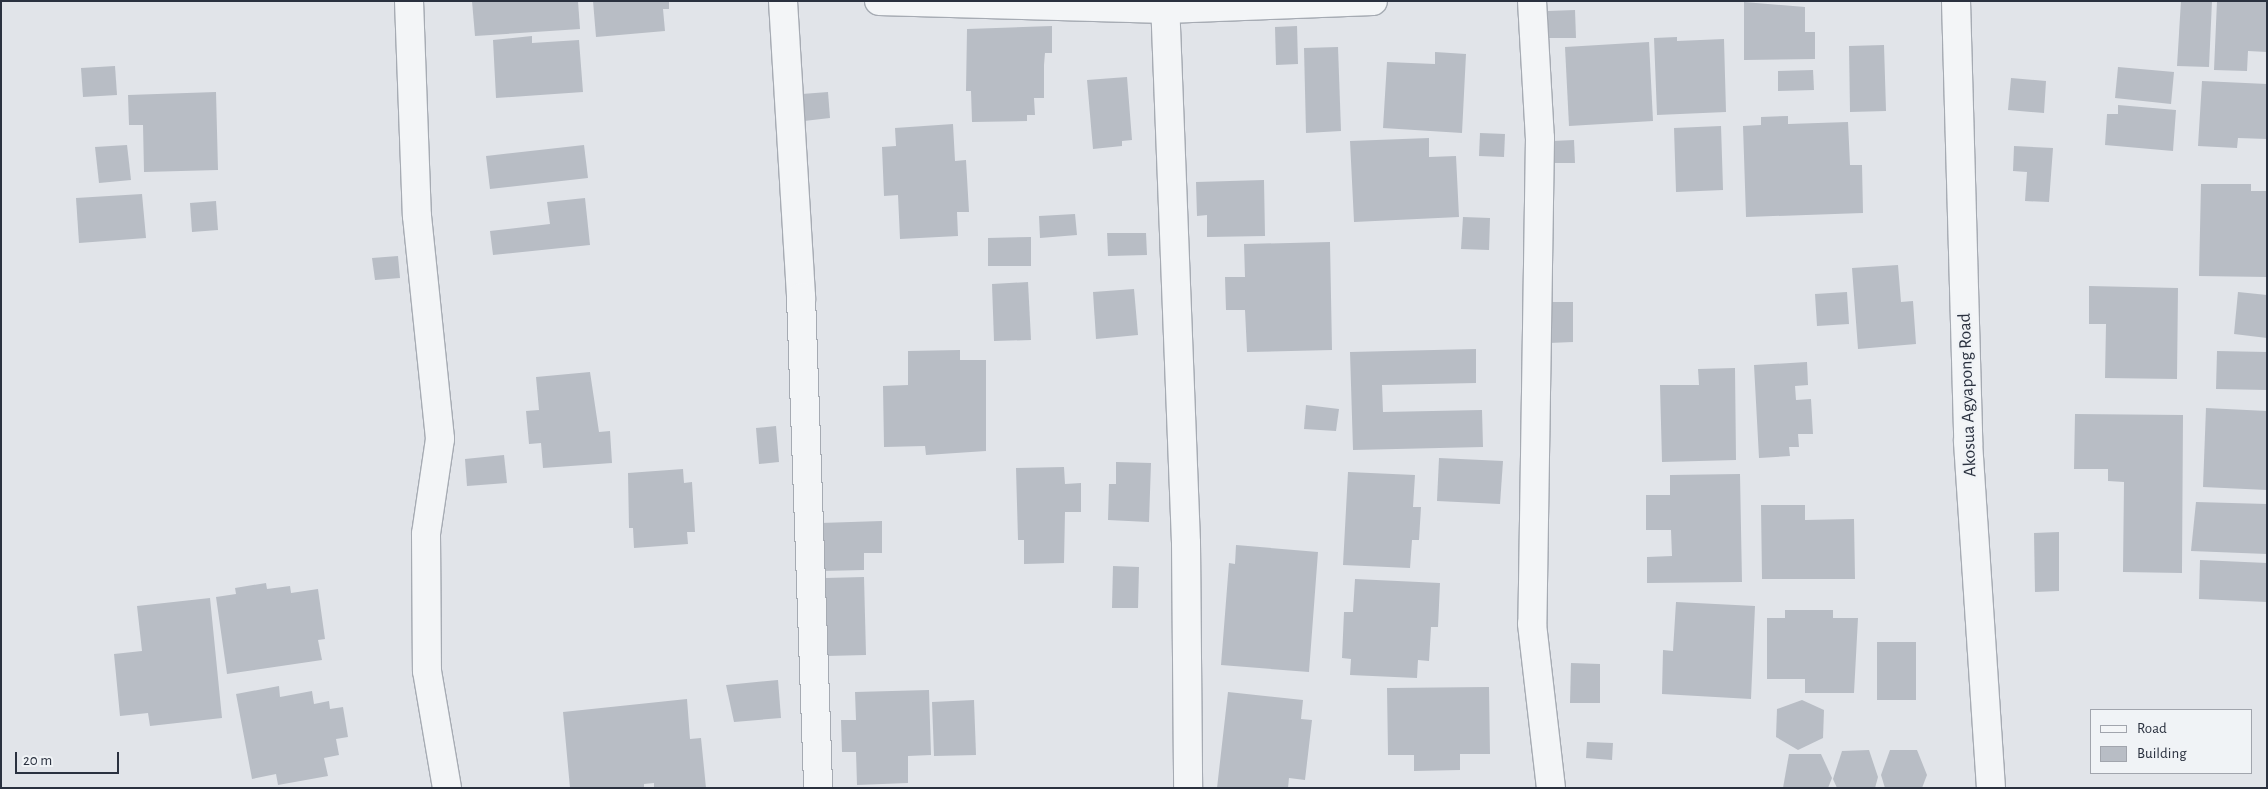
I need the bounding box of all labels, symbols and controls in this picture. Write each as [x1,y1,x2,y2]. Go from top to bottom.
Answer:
street label: Akosua Agyapong Road [1954,313,1982,477]
legend [2090,709,2253,774]
text: Road [2137,721,2167,736]
scale bar [18,742,121,774]
text: Building [2137,746,2187,761]
text: 20 m [23,753,52,768]

